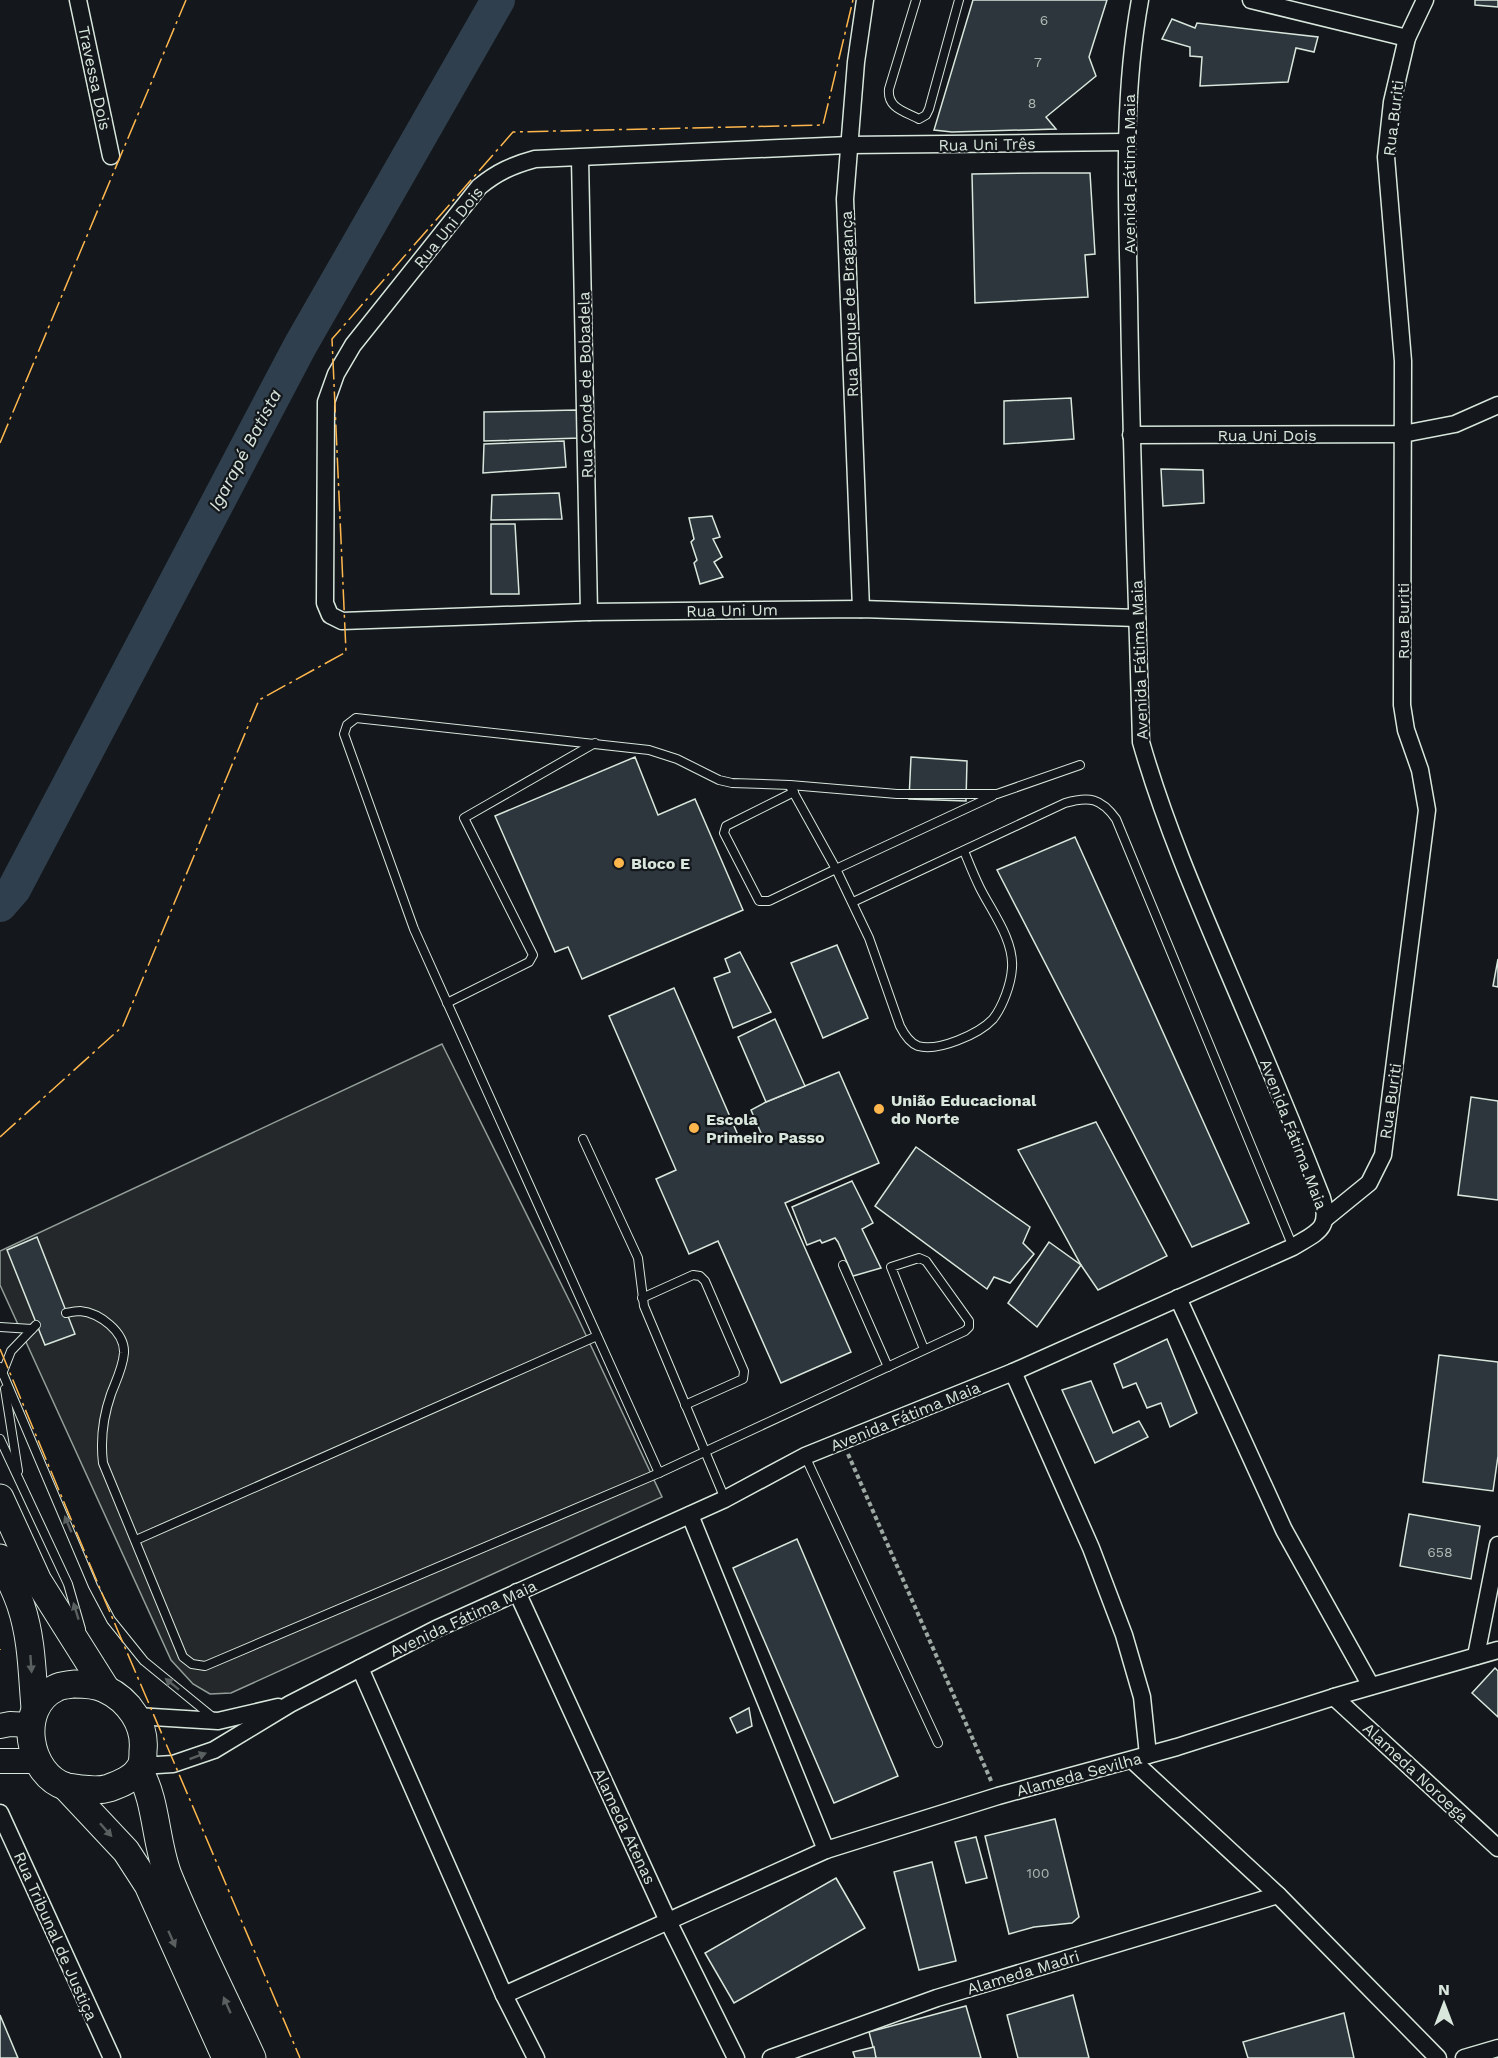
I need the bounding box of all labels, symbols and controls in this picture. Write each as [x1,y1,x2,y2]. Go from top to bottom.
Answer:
house number: 6 [1040,12,1048,28]
street label: Travessa Dois [74,24,115,132]
house number: 7 [1034,54,1042,70]
street label: Rua Buriti [1379,79,1408,157]
street label: Avenida Fátima Maia [1120,94,1139,254]
house number: 8 [1028,95,1036,111]
street label: Rua Uni Três [938,134,1036,155]
street label: Rua Uni Dois [410,183,487,272]
street label: Rua Duque de Bragança [837,210,862,398]
street label: Rua Conde de Bobadela [574,291,597,479]
water label: Igarapé Batista [204,385,285,514]
street label: Rua Uni Dois [1217,426,1317,445]
street label: Avenida Fátima Maia [1127,580,1152,740]
street label: Rua Buriti [1394,583,1413,659]
street label: Rua Uni Um [686,600,778,621]
place label: Bloco E [631,854,690,873]
marker: Bloco E [612,856,626,870]
street label: Avenida Fátima Maia [1256,1056,1331,1212]
street label: Rua Buriti [1376,1062,1405,1140]
place label: União Educacional do Norte [891,1091,1037,1128]
marker: União Educacional do Norte [872,1102,886,1116]
place label: Escola Primeiro Passo [706,1110,825,1147]
marker: Escola Primeiro Passo [687,1121,701,1135]
street label: Avenida Fátima Maia [828,1378,983,1455]
one-way arrow [63,1515,72,1533]
house number: 658 [1427,1544,1453,1560]
street label: Avenida Fátima Maia [387,1576,540,1661]
one-way arrow [71,1601,80,1619]
one-way arrow [27,1655,36,1674]
one-way arrow [165,1679,180,1691]
street label: Alameda Noroega [1359,1719,1472,1826]
street label: Alameda Sevilha [1014,1749,1144,1800]
one-way arrow [190,1750,208,1760]
street label: Alameda Atenas [589,1765,660,1887]
one-way arrow [100,1822,113,1838]
street label: Rua Tribunal de Justiça [10,1849,101,2023]
house number: 100 [1027,1865,1049,1881]
one-way arrow [167,1930,177,1948]
street label: Alameda Madri [965,1946,1082,1999]
north arrow [1414,1974,1474,2034]
text: N [1438,1980,1450,1999]
one-way arrow [223,1996,232,2013]

